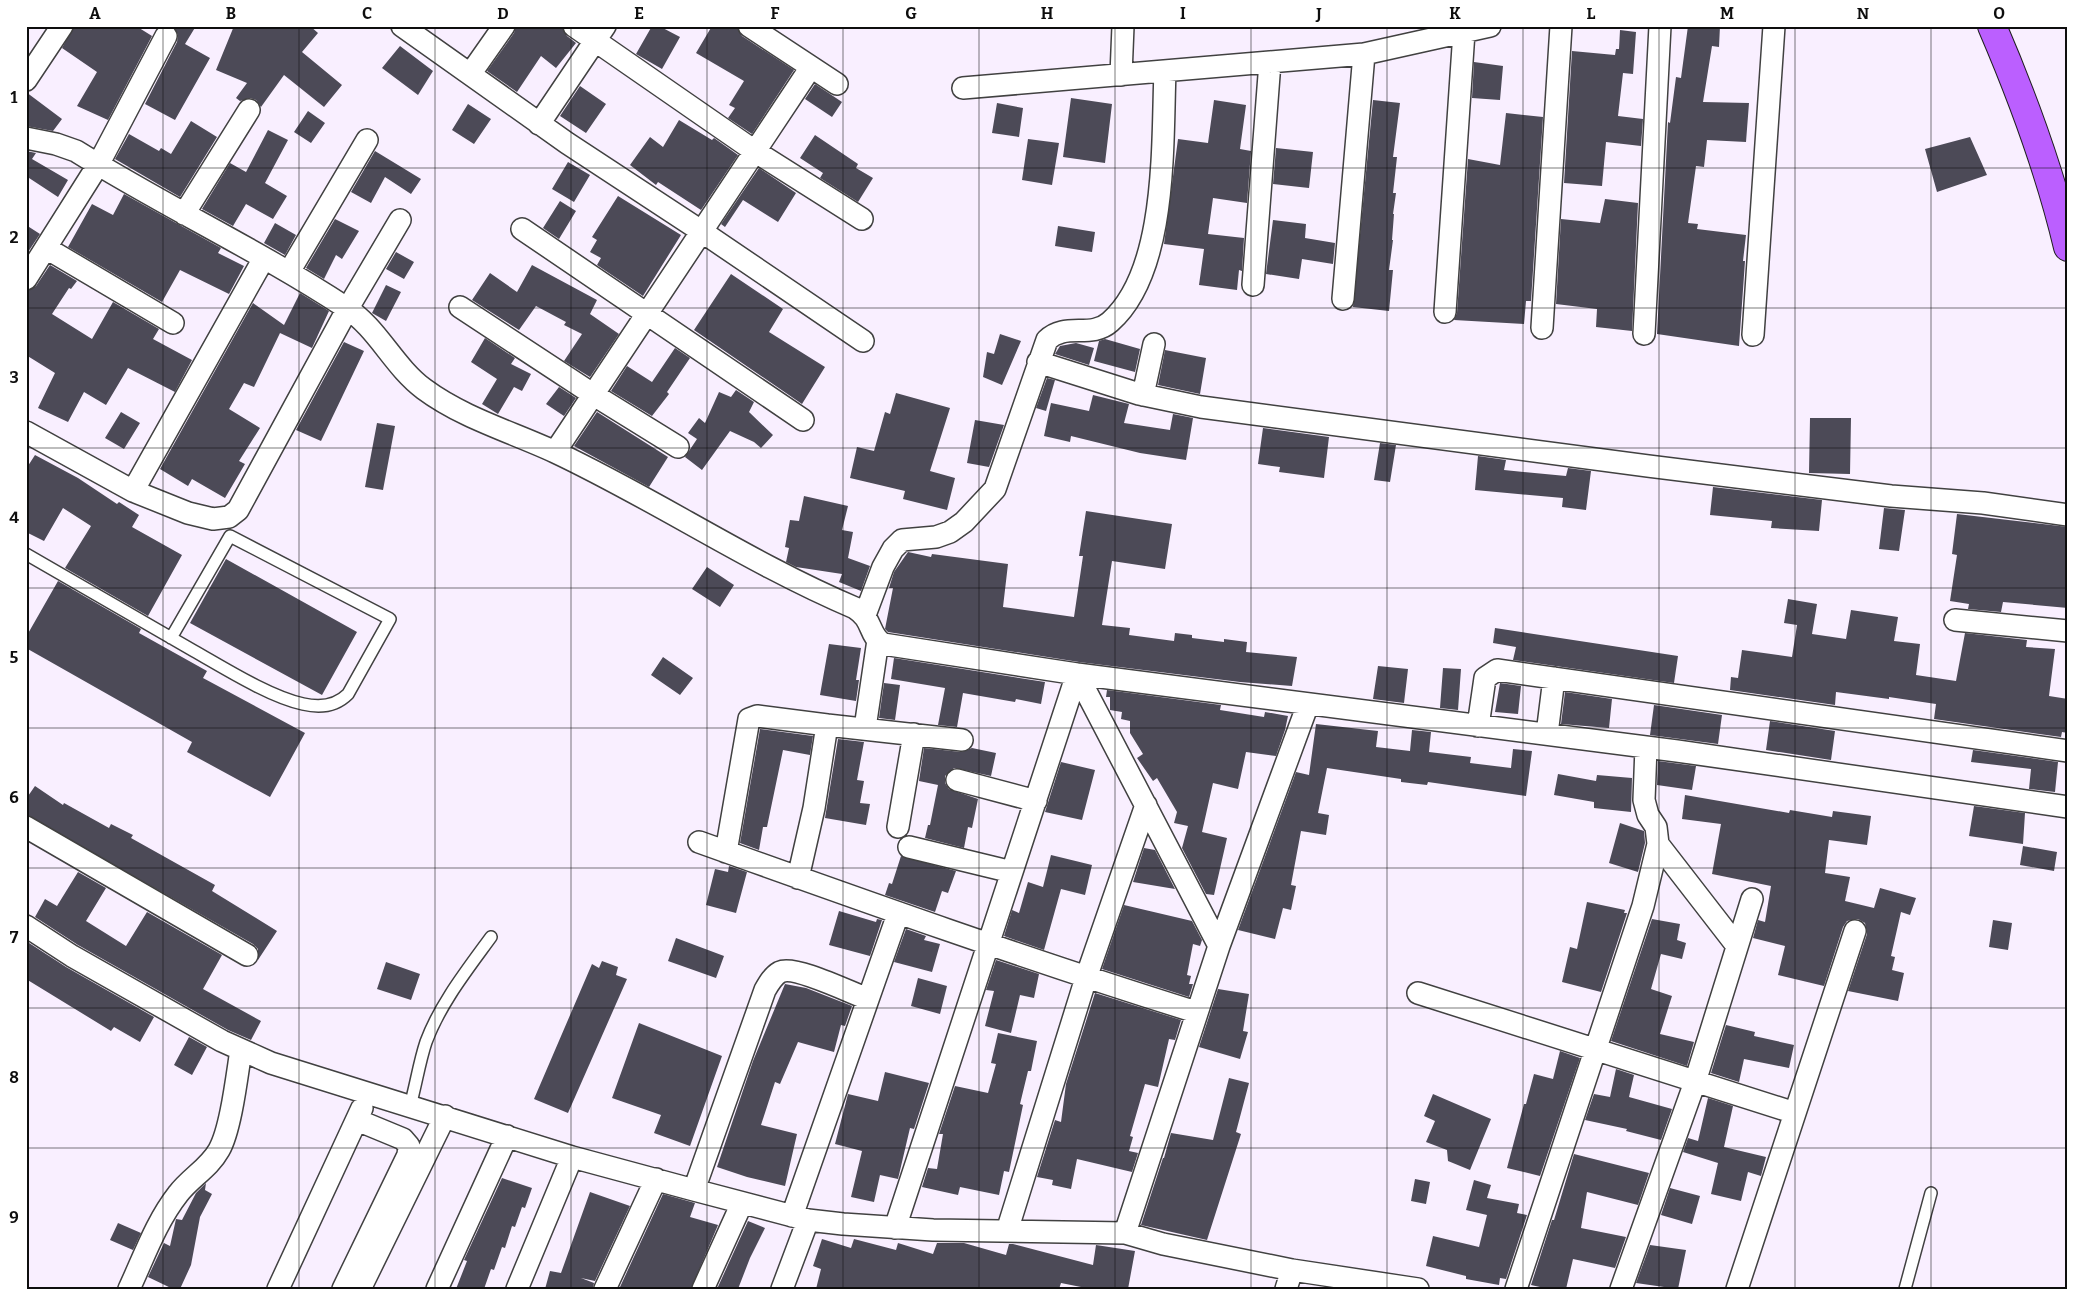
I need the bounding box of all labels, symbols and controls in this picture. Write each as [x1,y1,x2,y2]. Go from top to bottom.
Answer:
text: A [89,4,101,23]
text: B [226,4,236,23]
text: C [362,4,372,23]
text: D [497,4,509,23]
text: E [634,4,644,23]
text: F [771,4,780,23]
text: G [905,4,917,23]
text: H [1041,4,1054,23]
text: I [1180,4,1186,23]
text: J [1315,4,1322,23]
text: K [1449,4,1461,23]
text: L [1587,4,1596,23]
text: M [1720,4,1734,23]
text: N [1857,4,1869,23]
text: O [1993,4,2005,23]
text: 1 [11,88,18,107]
text: 2 [9,228,19,247]
text: 3 [9,368,19,387]
text: 4 [9,508,19,527]
text: 5 [10,648,19,667]
text: 6 [9,788,19,807]
text: 7 [10,928,19,947]
text: 8 [9,1068,19,1087]
text: 9 [9,1208,19,1227]

